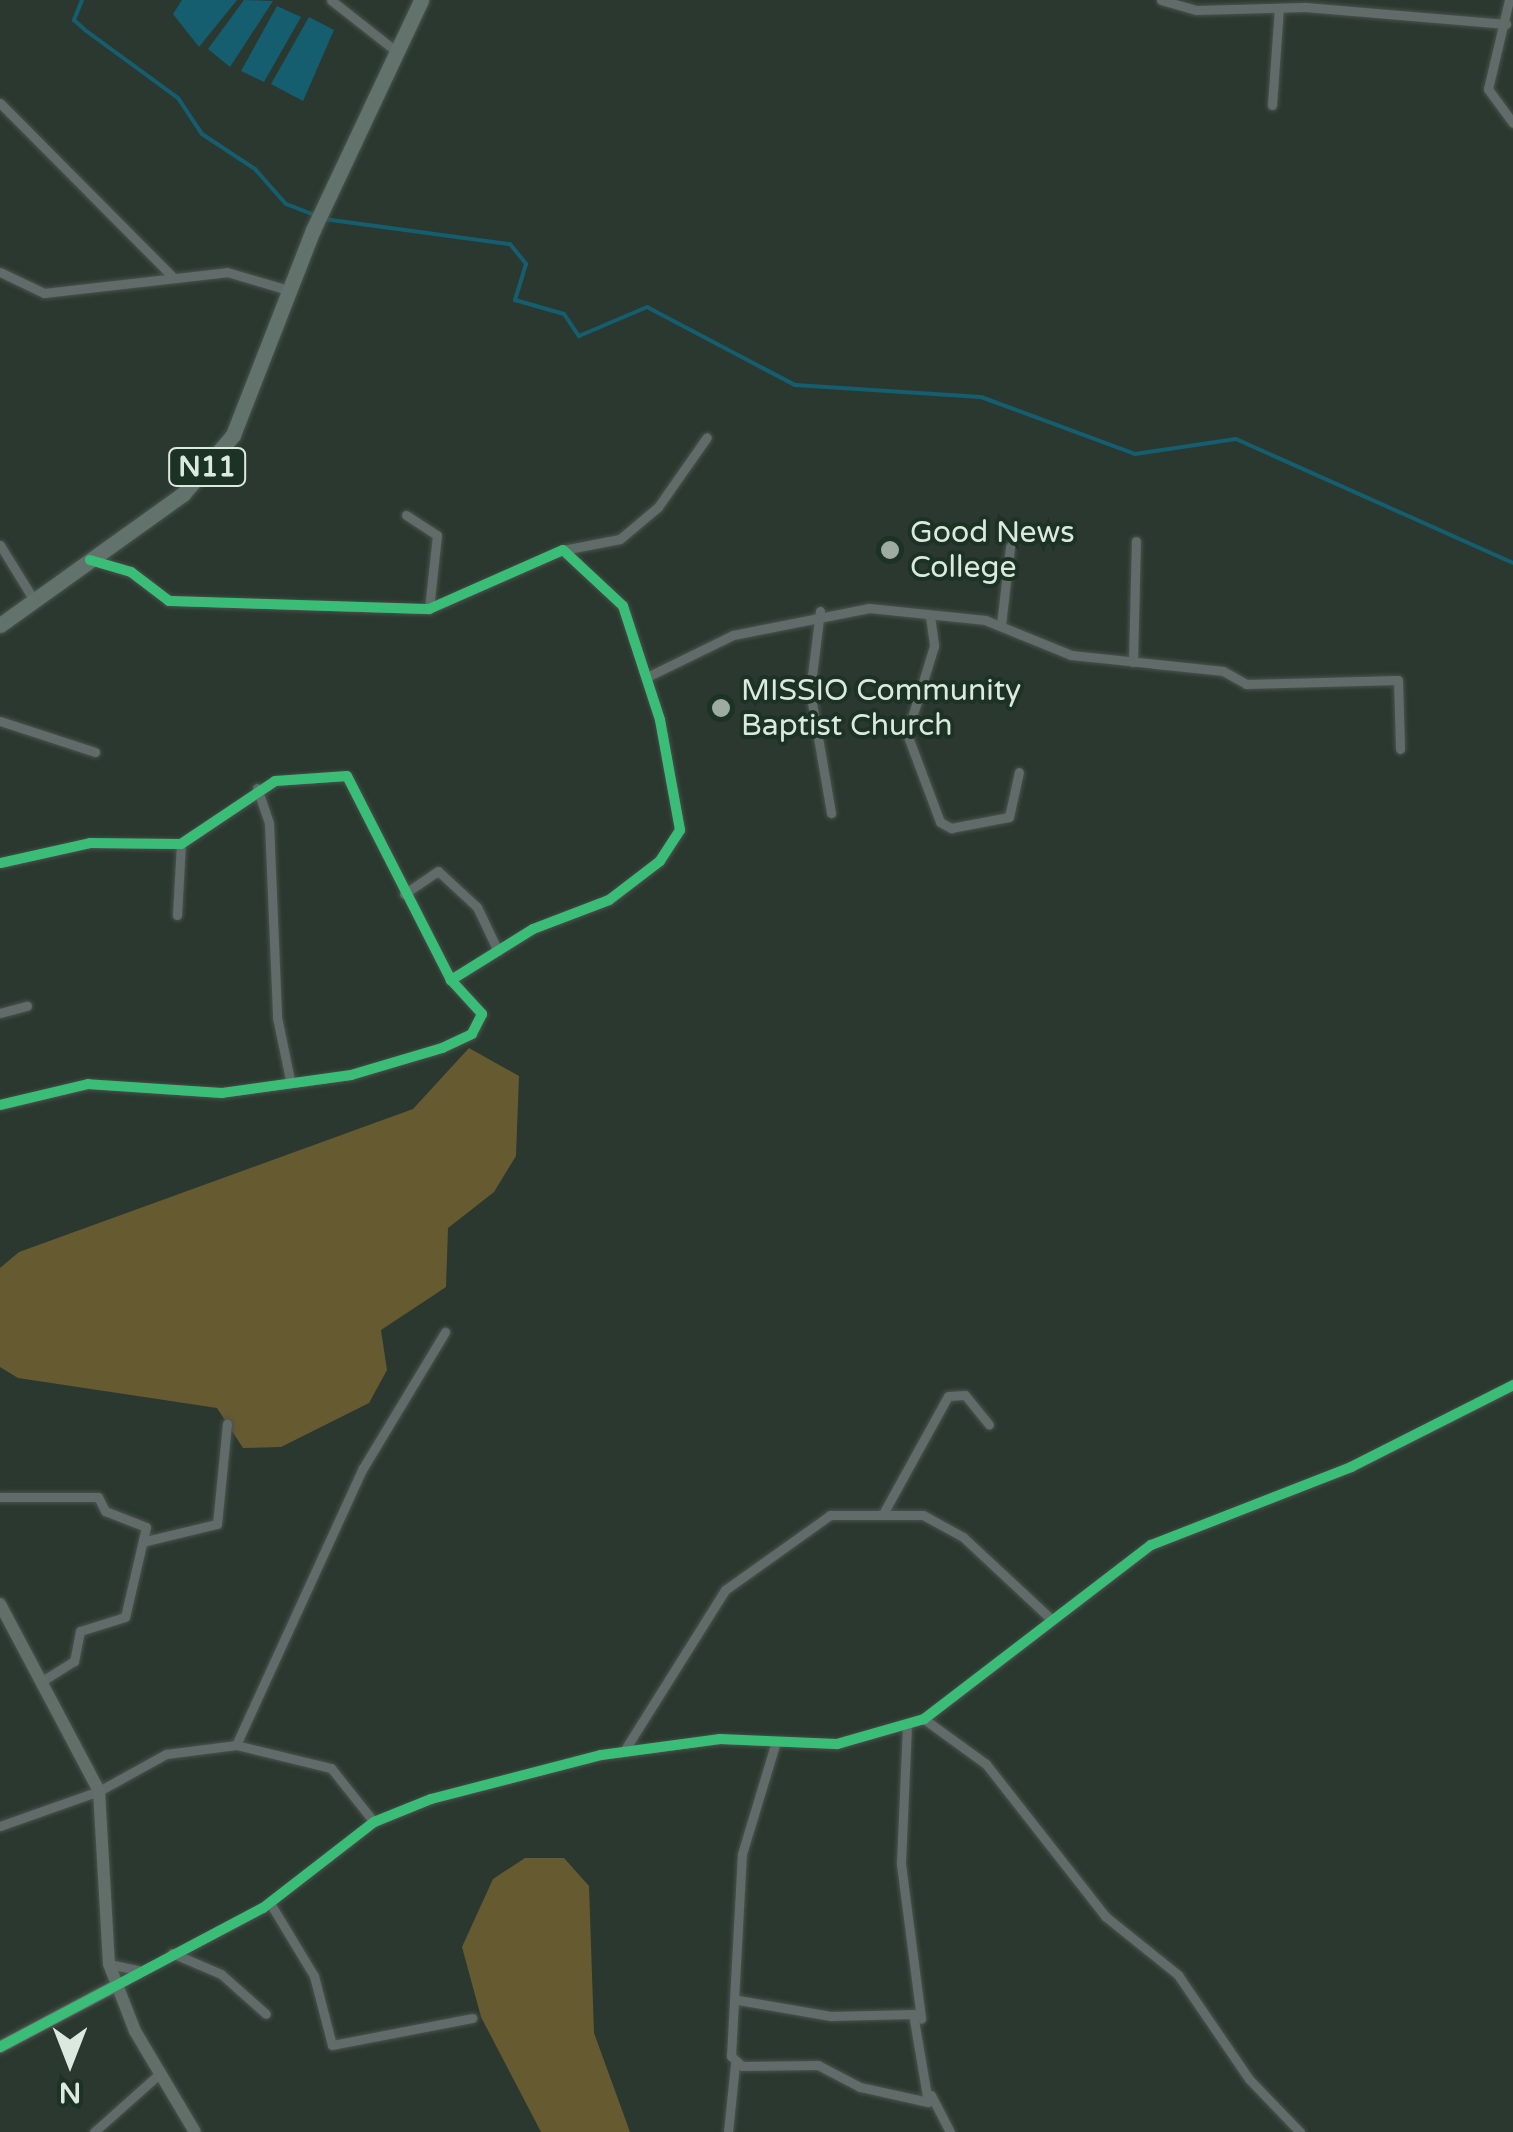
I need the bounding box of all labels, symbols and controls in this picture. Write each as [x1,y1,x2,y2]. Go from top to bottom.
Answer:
road number: N11 [167,444,247,490]
place label: Good News College [910,515,1075,586]
marker: Good News College [879,539,901,561]
place label: MISSIO Community Baptist Church [741,673,1021,744]
marker: MISSIO Community Baptist Church [710,697,732,719]
north arrow [20,2012,120,2112]
text: N [59,2075,81,2109]

